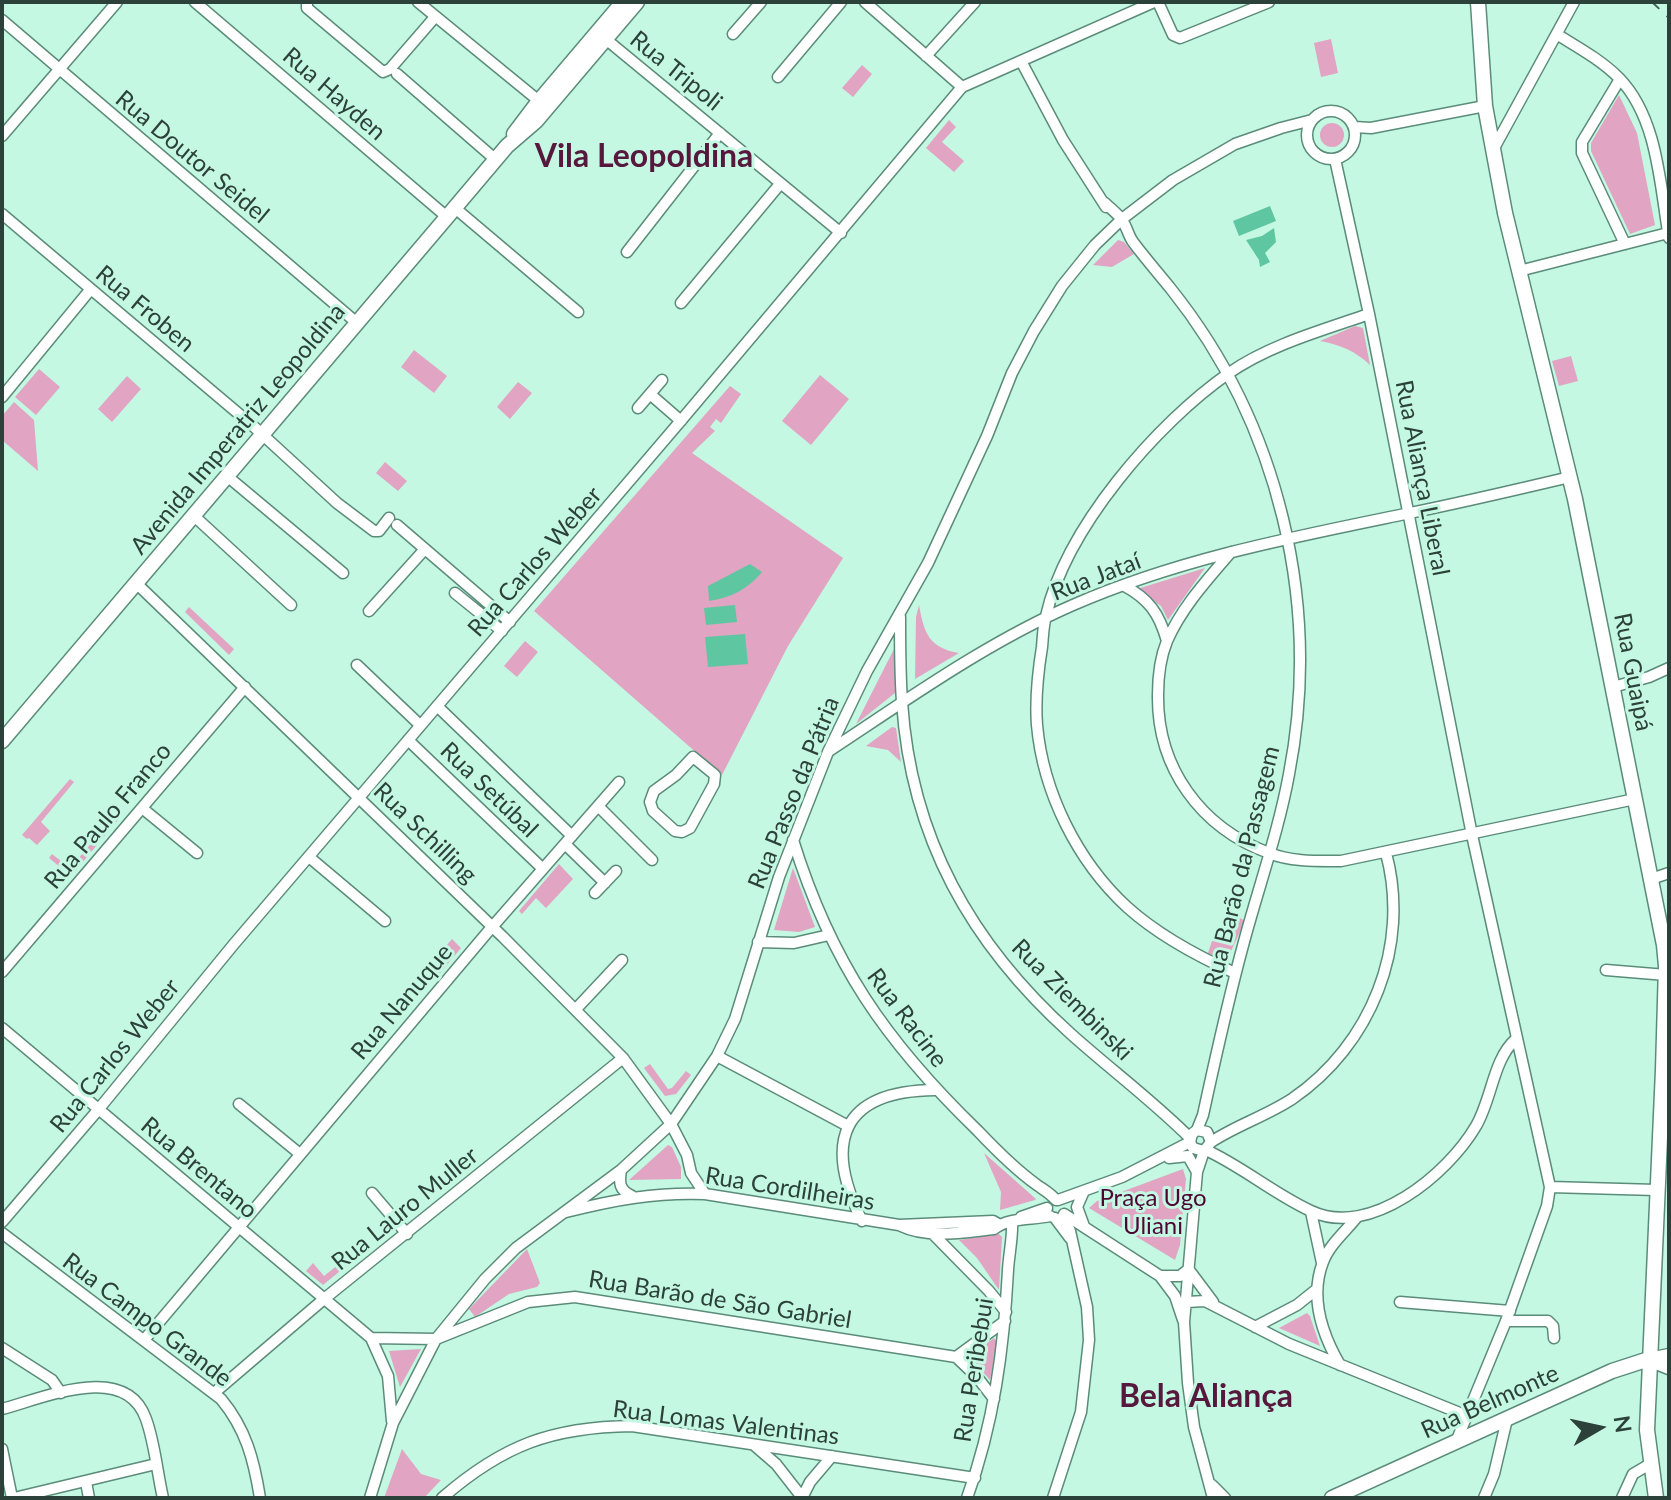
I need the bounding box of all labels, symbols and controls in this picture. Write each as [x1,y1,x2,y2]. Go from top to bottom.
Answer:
street label: Rua Tripoli [624,25,728,117]
street label: Rua Hayden [277,41,391,147]
street label: Rua Doutor Seidel [109,85,275,229]
district label: Vila Leopoldina [535,138,753,176]
street label: Rua Froben [90,259,200,359]
street label: Avenida Imperatriz Leopoldina [125,298,351,560]
street label: Rua Aliança Liberal [1389,378,1455,578]
street label: Rua Carlos Weber [462,481,608,643]
street label: Rua Jataí [1047,547,1145,607]
street label: Rua Guaipá [1607,610,1659,734]
street label: Rua Passo da Pátria [742,693,846,893]
street label: Rua Setúbal [434,736,544,844]
street label: Rua Paulo Franco [38,737,178,895]
street label: Rua Barão da Passagem [1198,743,1286,991]
street label: Rua Schilling [367,777,483,889]
street label: Rua Ziembinski [1005,933,1139,1067]
street label: Rua Nanuque [345,938,459,1066]
street label: Rua Racine [861,963,953,1073]
street label: Rua Carlos Weber [44,973,186,1139]
street label: Rua Brentano [135,1111,263,1225]
street label: Rua Lauro Muller [326,1141,484,1277]
street label: Rua Cordilheiras [703,1161,877,1217]
park label: Praça Ugo Uliani [1099,1184,1207,1240]
street label: Rua Campo Grande [57,1247,237,1393]
street label: Rua Barão de São Gabriel [586,1265,854,1335]
street label: Rua Peribebui [948,1296,1000,1444]
street label: Rua Belmonte [1417,1359,1563,1445]
district label: Bela Aliança [1119,1378,1293,1416]
north arrow [1559,1388,1639,1468]
street label: Rua Lomas Valentinas [611,1395,841,1451]
text: N [1609,1414,1638,1435]

